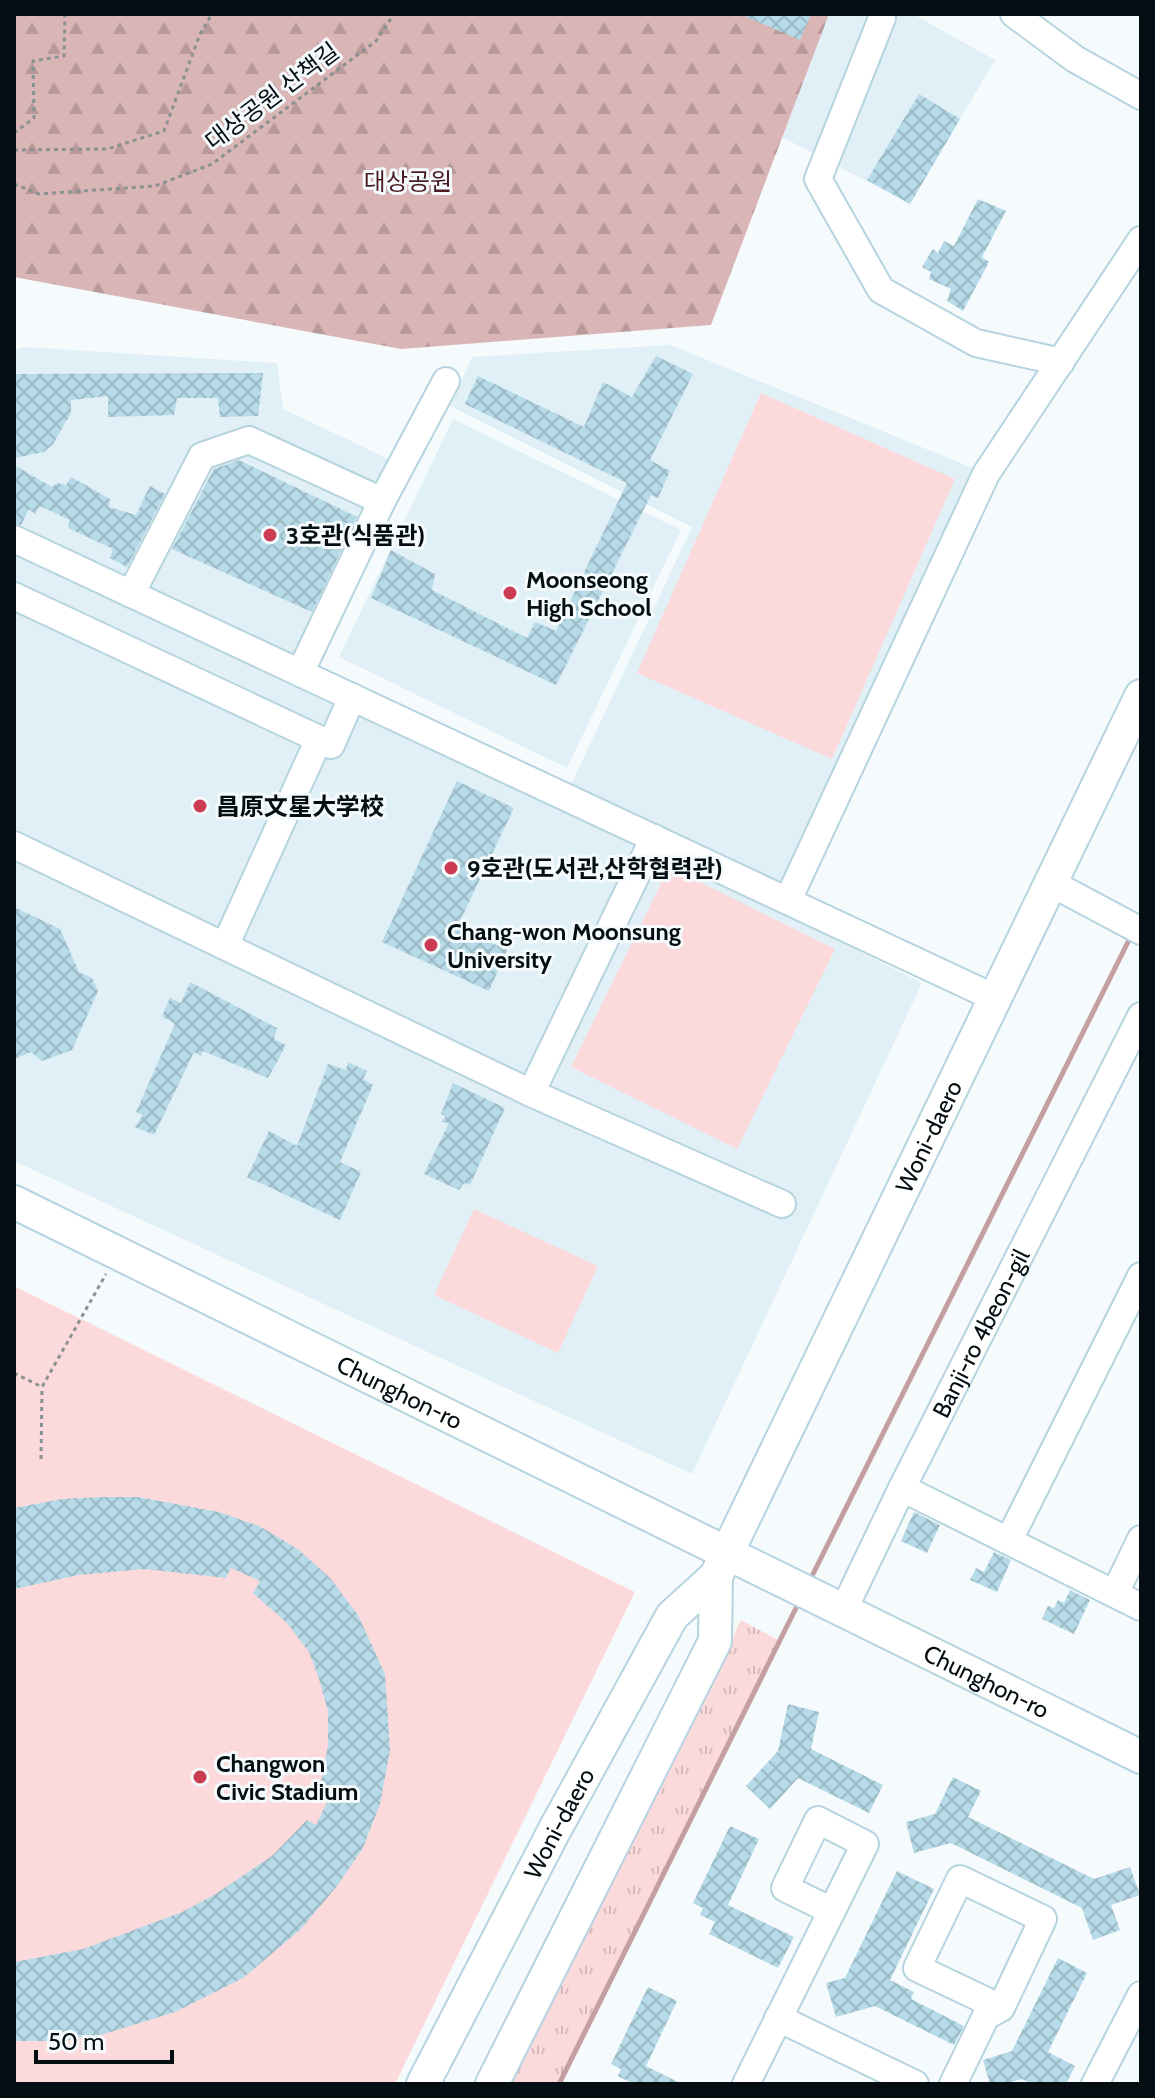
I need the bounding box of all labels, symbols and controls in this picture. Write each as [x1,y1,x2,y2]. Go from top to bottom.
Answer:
street label: 대상공원 산책길 [199,36,345,156]
park label: 대상공원 [364,167,452,196]
place label: 3호관(식품관) [286,521,425,550]
marker: 3호관(식품관) [261,526,279,544]
place label: Moonseong High School [526,565,651,622]
marker: Moonseong High School [501,584,519,602]
place label: 昌原文星大学校 [216,792,384,821]
marker: 昌原文星大学校 [191,797,209,815]
place label: 9호관(도서관,산학협력관) [467,854,723,883]
marker: 9호관(도서관,산학협력관) [442,859,460,877]
place label: Chang-won Moonsung University [447,917,681,974]
marker: Chang-won Moonsung University [422,936,440,954]
street label: Woni-daero [889,1075,968,1197]
street label: Banji-ro 4beon-gil [926,1244,1035,1422]
street label: Chunghon-ro [332,1349,467,1435]
street label: Chunghon-ro [919,1638,1054,1724]
place label: Changwon Civic Stadium [216,1749,358,1806]
street label: Woni-daero [517,1763,600,1883]
marker: Changwon Civic Stadium [191,1768,209,1786]
scale bar [36,2014,172,2064]
text: 50 m [48,2027,104,2056]

